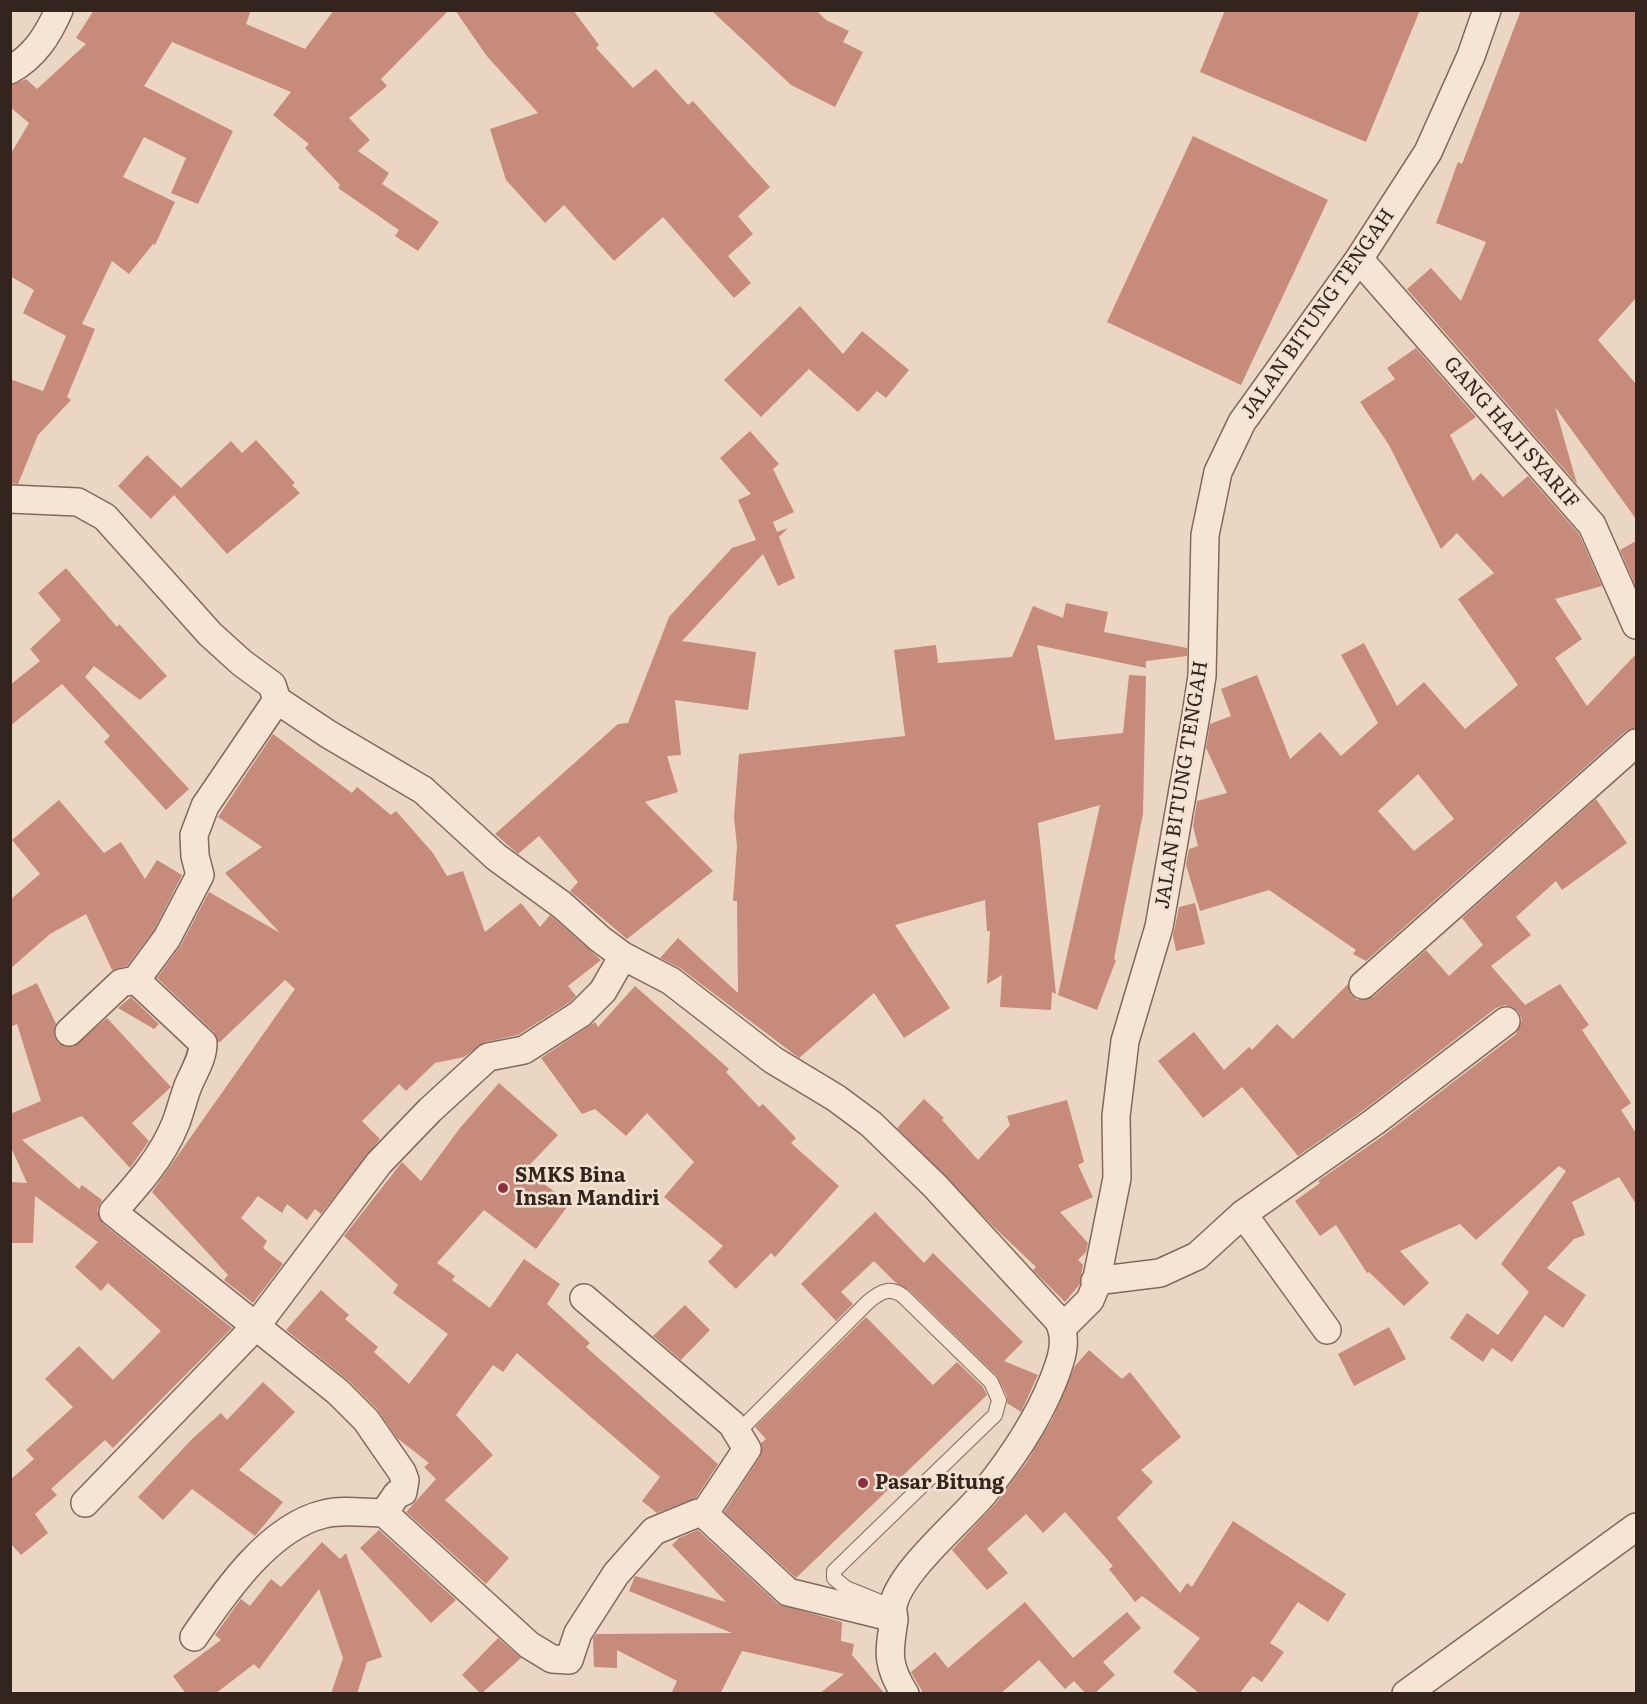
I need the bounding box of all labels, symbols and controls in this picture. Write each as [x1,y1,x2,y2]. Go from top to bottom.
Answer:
street label: JALAN BITUNG TENGAH [1236,204,1400,424]
street label: GANG HAJI SYARIF [1438,352,1584,514]
street label: JALAN BITUNG TENGAH [1151,659,1213,911]
place label: SMKS Bina Insan Mandiri [515,1164,660,1211]
marker: SMKS Bina Insan Mandiri [496,1181,510,1195]
place label: Pasar Bitung [875,1471,1004,1495]
marker: Pasar Bitung [856,1476,870,1490]

